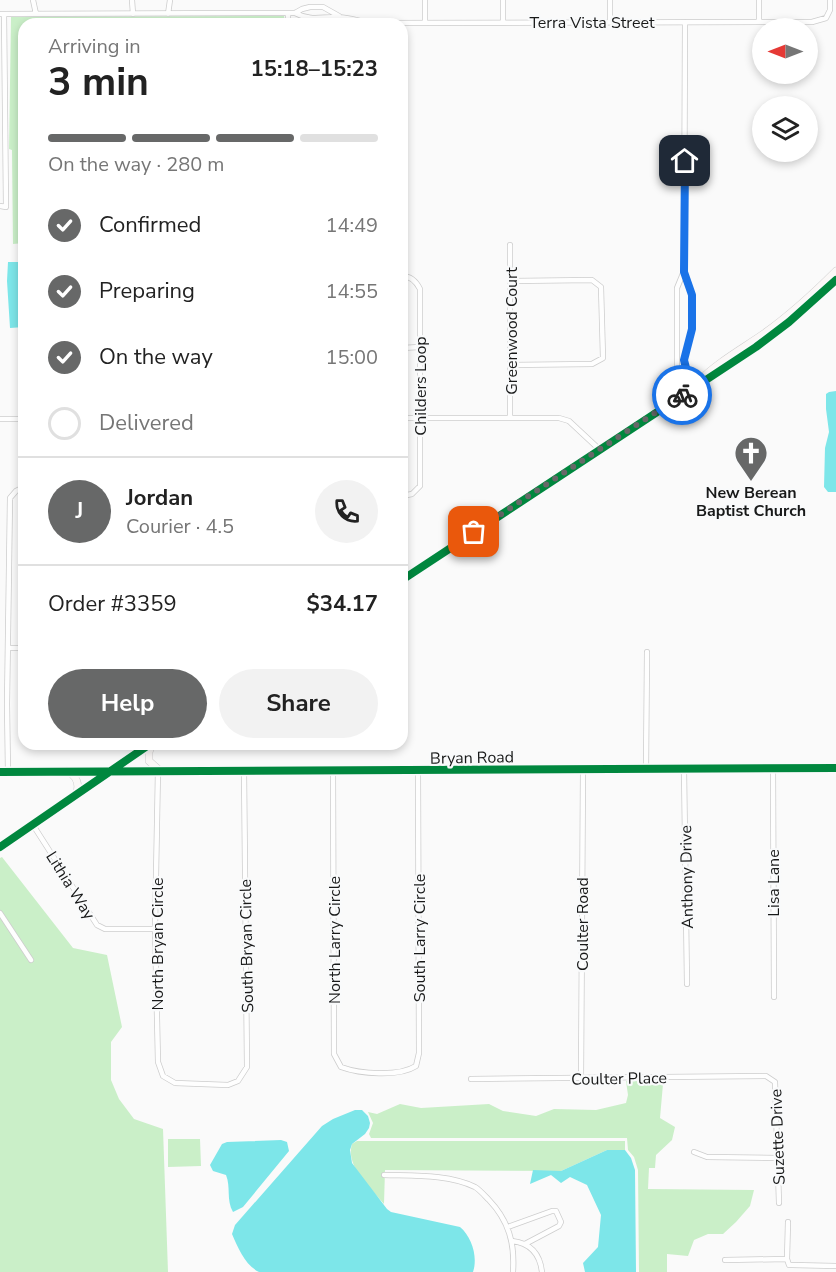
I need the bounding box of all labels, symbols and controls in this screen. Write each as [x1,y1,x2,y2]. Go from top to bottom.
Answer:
street label: Terra Vista Street [529,12,655,34]
north arrow [752,18,818,84]
map controls [752,18,818,162]
text: Arriving in [48,33,141,60]
text: 15:18–15:23 [250,54,378,84]
text: 3 min [48,56,149,109]
button: layers [752,96,818,162]
pin [659,135,710,186]
icon: home [668,144,701,177]
text: On the way · 280 m [48,151,224,178]
icon: check [48,209,81,242]
text: Confirmed [99,210,201,240]
text: 14:49 [325,212,378,239]
street label: Greenwood Court [501,267,523,395]
icon: check [48,275,81,308]
text: Preparing [99,276,195,306]
text: 14:55 [325,278,378,305]
street label: Childers Loop [410,336,432,436]
icon: check [48,341,81,374]
text: On the way [99,342,213,372]
text: 15:00 [325,344,378,371]
courier [652,365,712,425]
icon: bike [666,379,699,412]
text: Delivered [99,408,194,438]
church icon: New Berean Baptist Church [733,435,769,482]
button: phone [315,480,378,543]
place label: New Berean Baptist Church [696,482,806,522]
text: Jordan [126,483,193,513]
text: J [76,496,83,526]
pin [448,506,499,557]
text: Courier · 4.5 [126,513,234,540]
icon: bag [457,515,490,548]
text: Order #3359 [48,589,177,619]
text: $34.17 [307,589,378,619]
button: Help [48,669,207,738]
button: Share [219,669,378,738]
street label: Bryan Road [430,746,514,770]
street label: Anthony Drive [675,825,699,929]
street label: Lithia Way [40,847,100,925]
street label: Lisa Lane [763,849,785,917]
street label: South Larry Circle [409,874,431,1002]
street label: North Larry Circle [324,876,346,1004]
street label: North Bryan Circle [147,877,169,1011]
street label: Coulter Road [572,877,594,971]
street label: South Bryan Circle [235,879,259,1013]
street label: Coulter Place [571,1067,667,1091]
street label: Suzette Drive [765,1089,791,1185]

